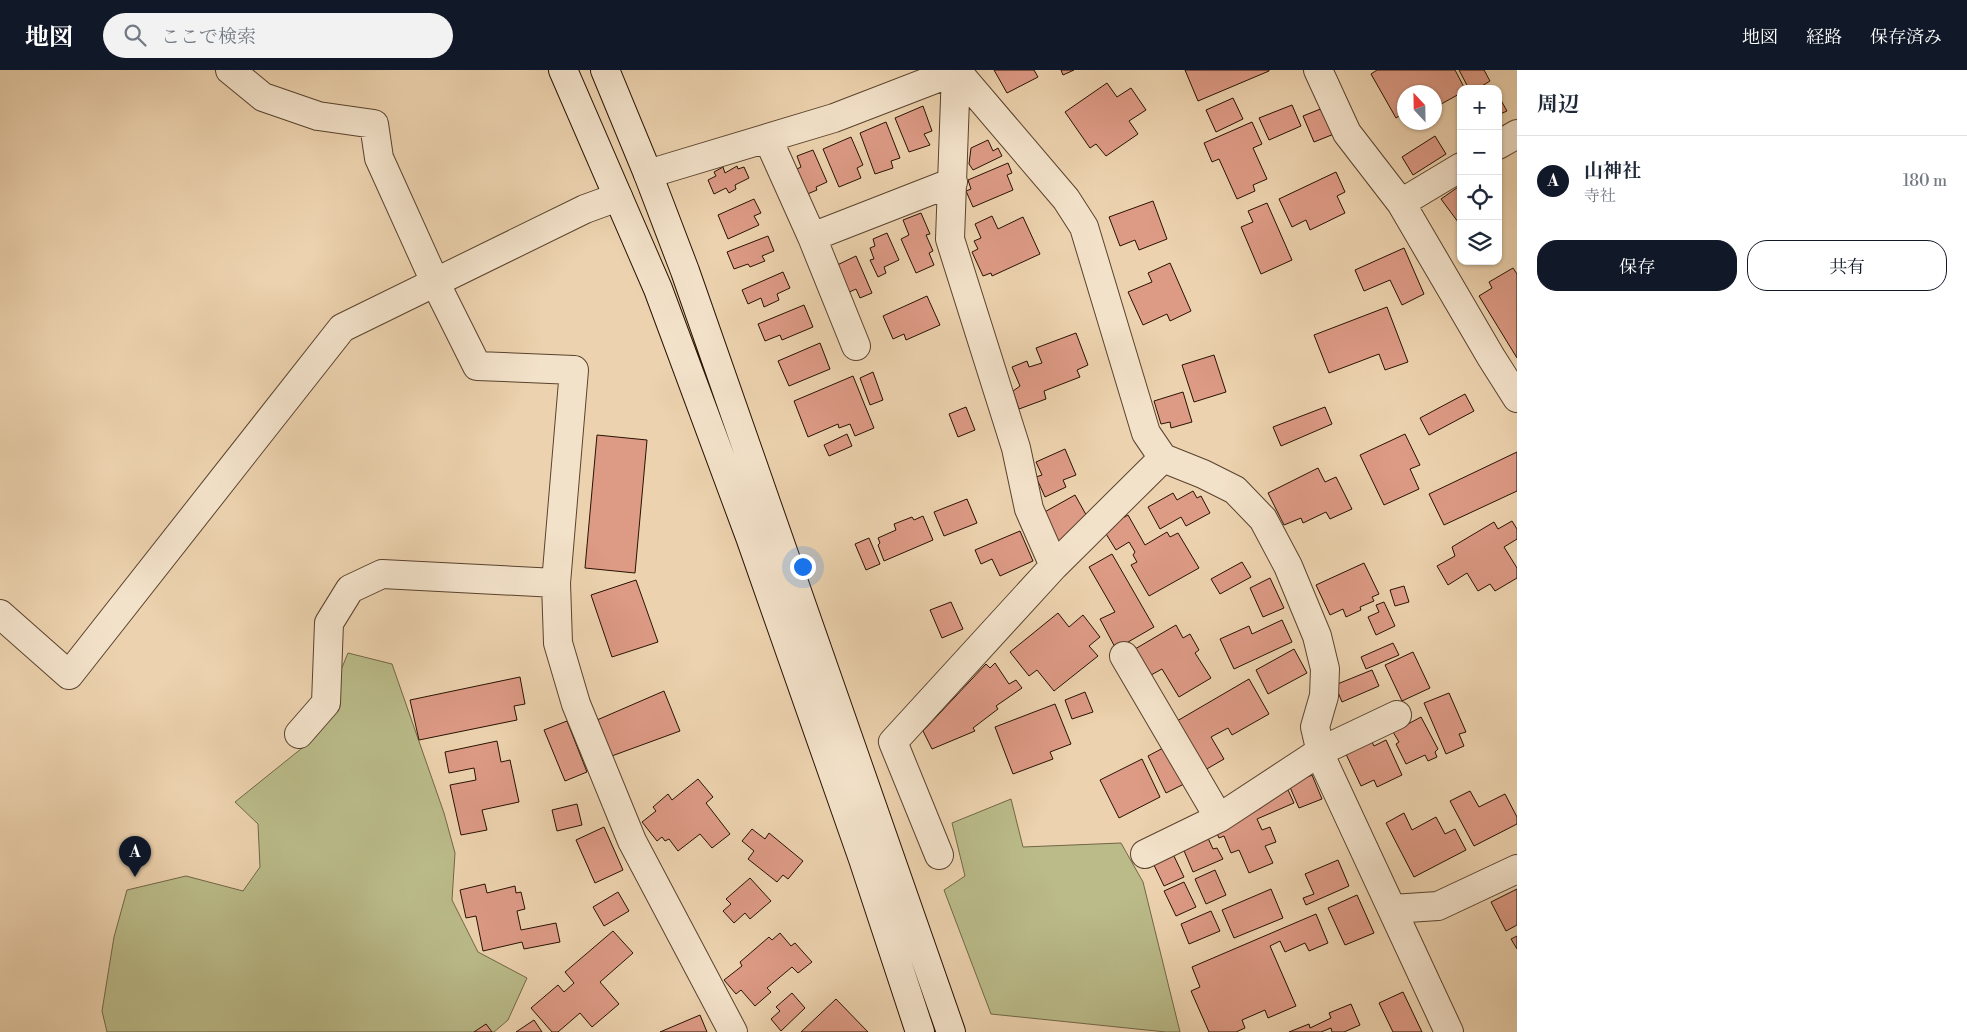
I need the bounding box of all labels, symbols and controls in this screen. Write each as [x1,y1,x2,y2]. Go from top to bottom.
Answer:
search box [103,13,453,58]
icon: search [121,21,149,49]
text: 地図 [25,23,73,53]
text: ここで検索 [161,25,256,49]
text: 地図 [1742,26,1778,49]
text: 経路 [1806,26,1842,49]
text: 保存済み [1870,26,1942,49]
north arrow [1397,85,1442,130]
map controls [1457,85,1502,265]
button: + [1457,85,1502,130]
text: 周辺 [1537,92,1579,118]
button: − [1457,130,1502,175]
text: 山神社 [1584,159,1641,183]
text: A [1547,171,1559,191]
text: 180 m [1903,171,1947,191]
button: locate [1457,175,1502,220]
text: 寺社 [1584,186,1616,206]
button: layers [1457,220,1502,265]
button: 保存 [1537,240,1737,291]
button: 共有 [1747,240,1947,291]
your location [790,554,816,580]
pin: A [119,836,151,877]

